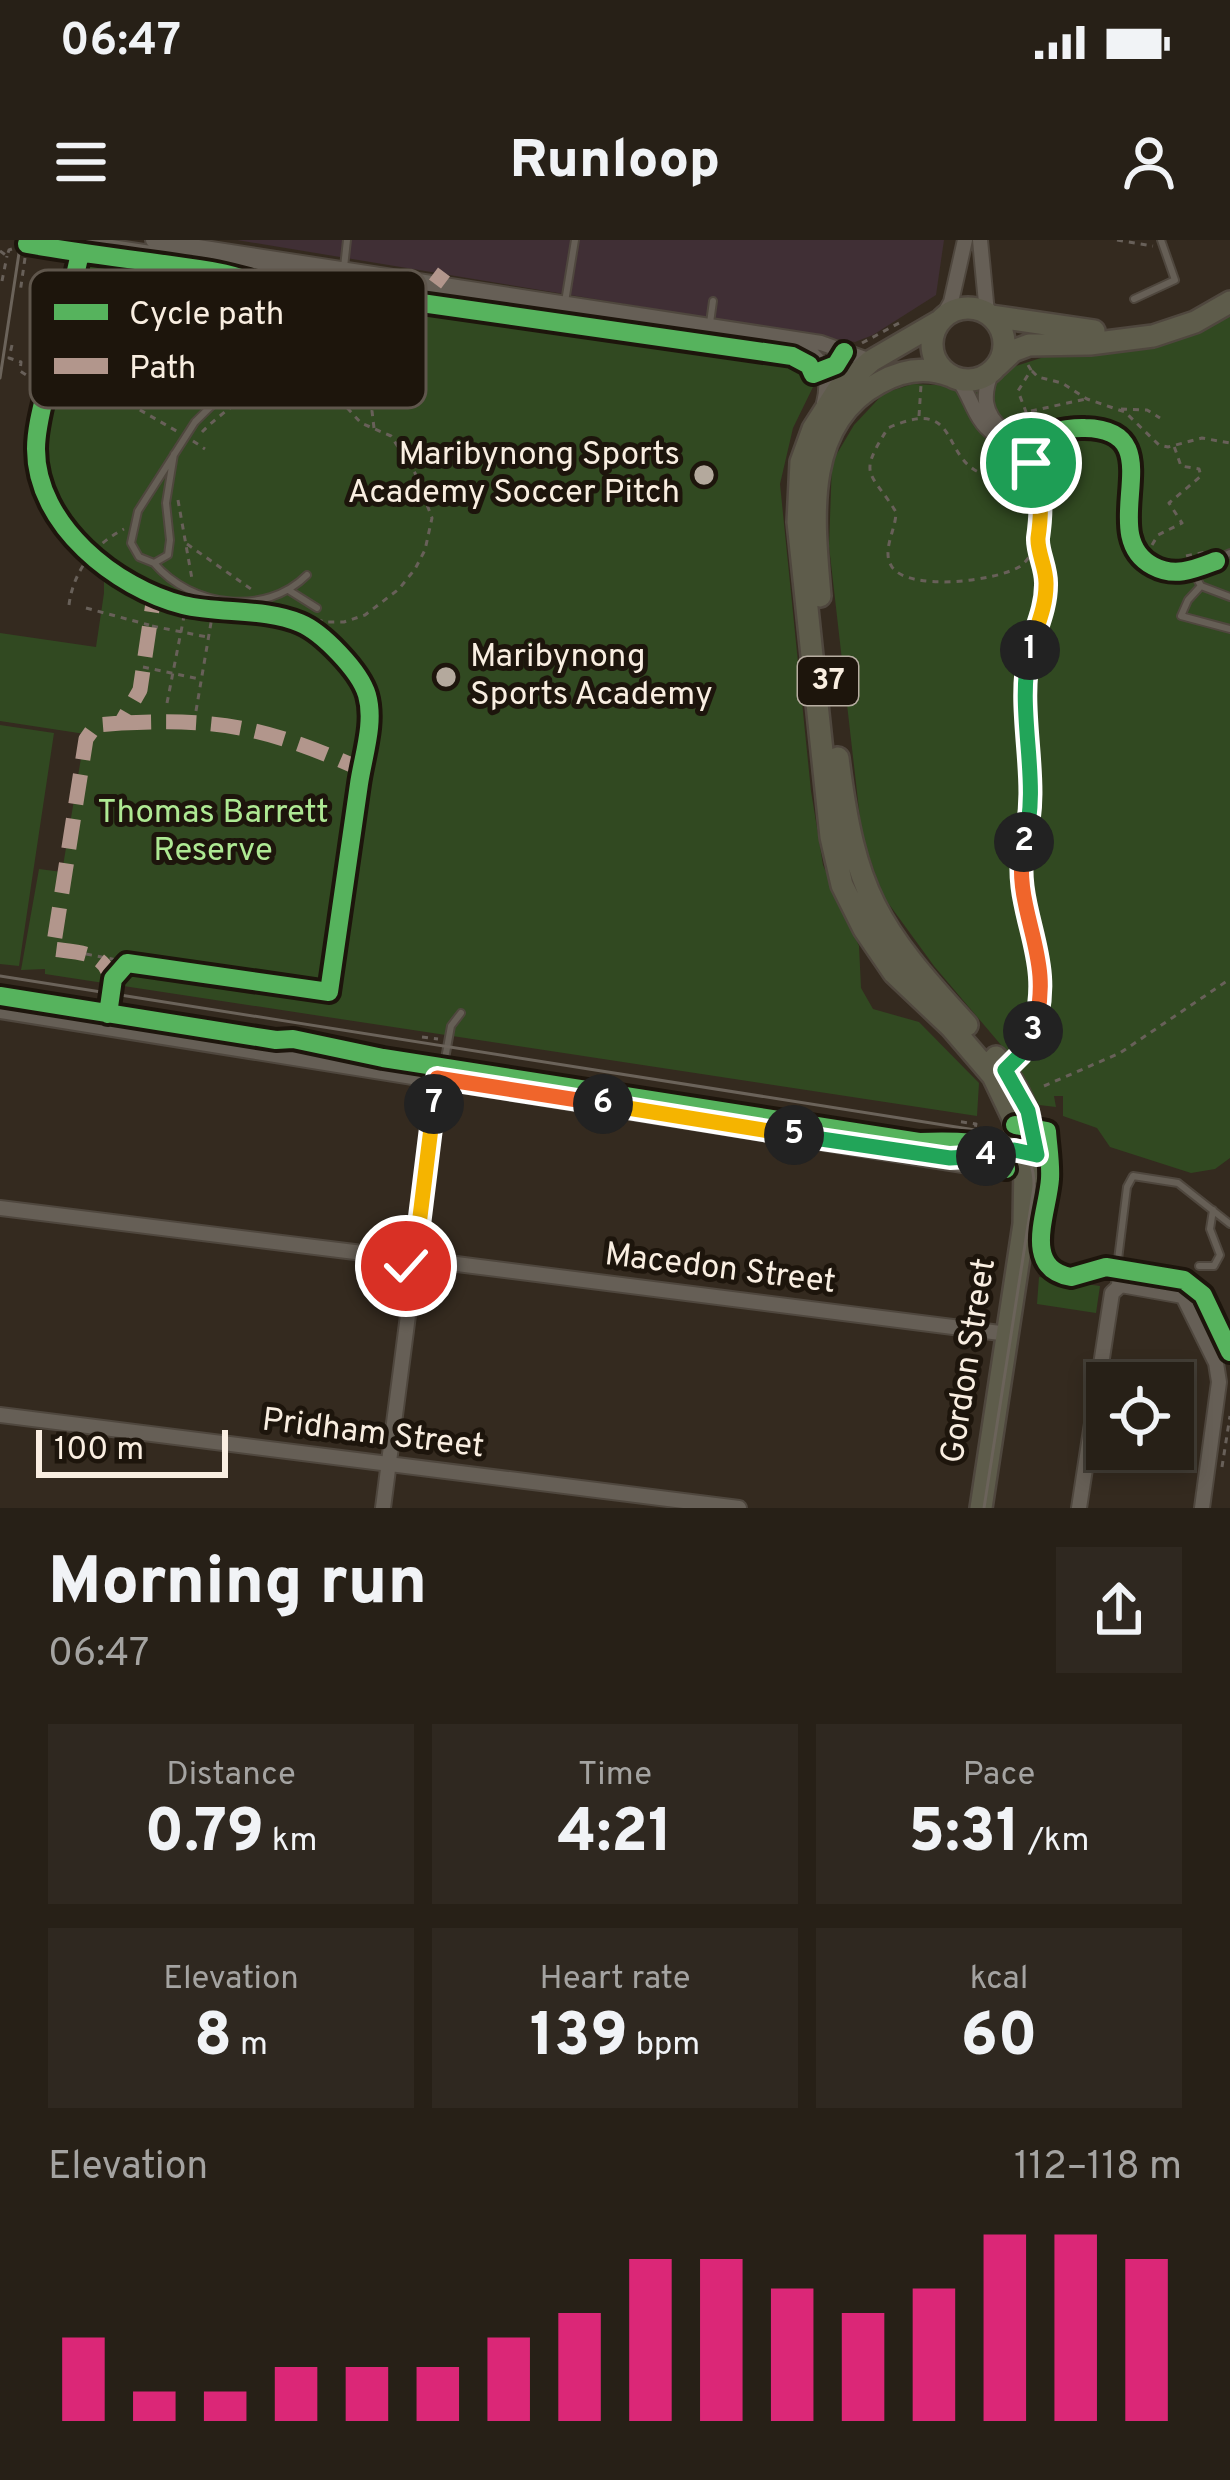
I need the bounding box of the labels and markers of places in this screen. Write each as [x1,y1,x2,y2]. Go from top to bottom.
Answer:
pin [980,412,1082,514]
place label: Maribynong Sports Academy Soccer Pitch [347,435,680,515]
marker: Maribynong Sports Academy Soccer Pitch [691,462,717,488]
pin: 1 [1000,620,1060,680]
place label: Maribynong Sports Academy [470,637,713,717]
marker: Maribynong Sports Academy [433,664,459,690]
pin: 2 [994,812,1054,872]
pin: 3 [1003,1001,1063,1061]
pin: 7 [404,1074,464,1134]
pin: 6 [573,1074,633,1134]
pin: 5 [764,1105,824,1165]
pin: 4 [956,1126,1016,1186]
pin [355,1215,457,1317]

